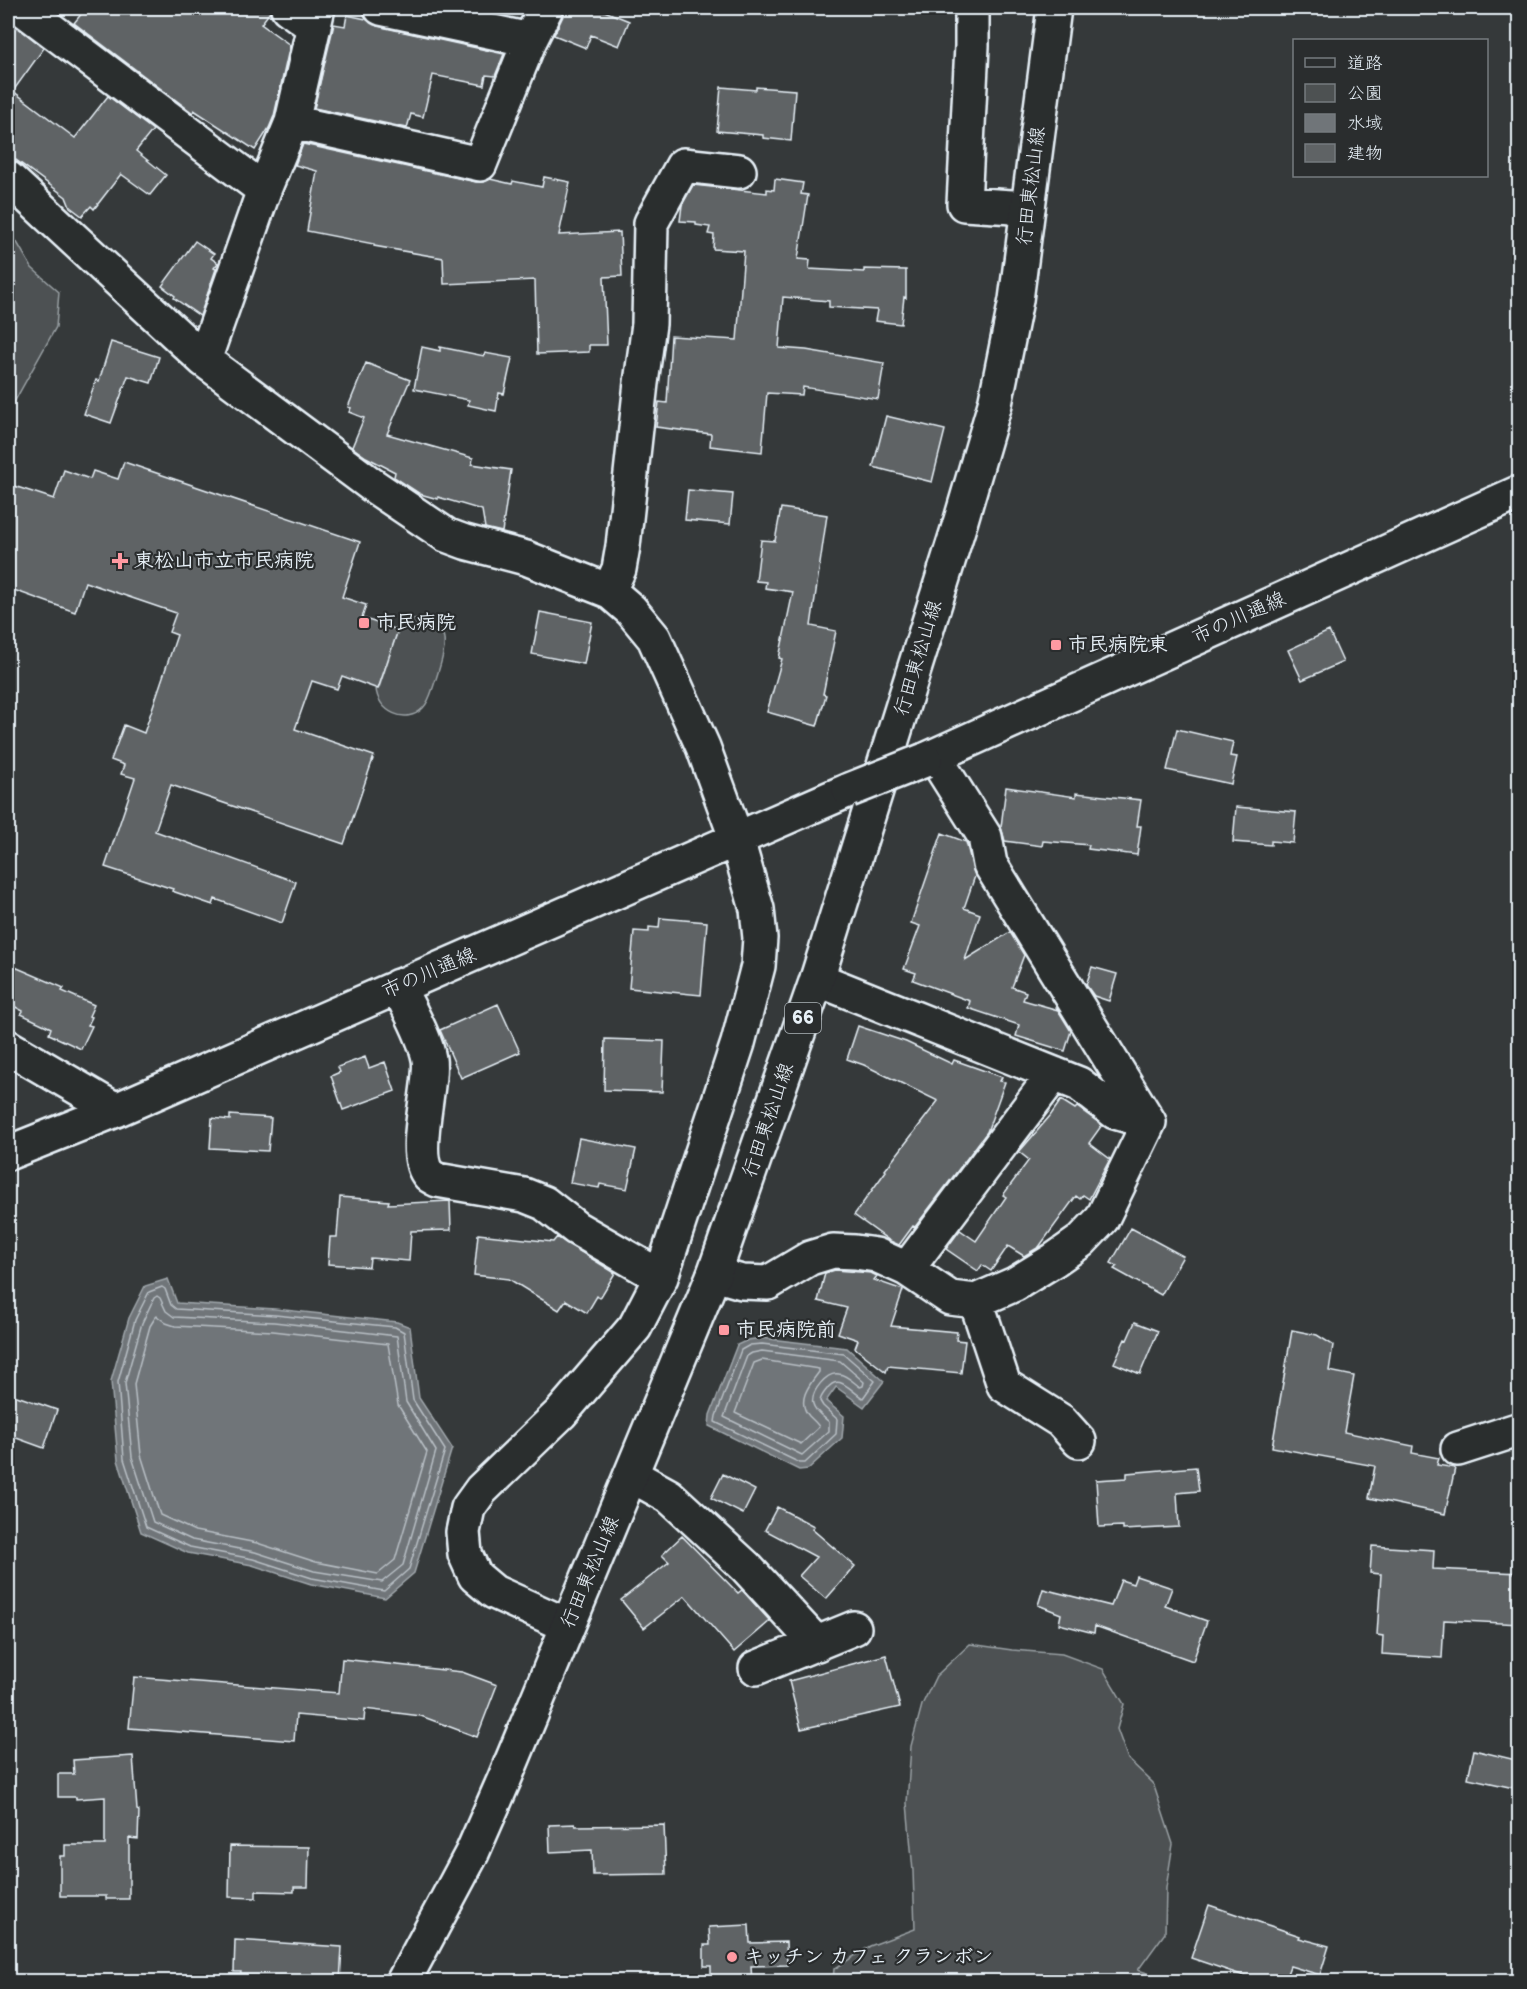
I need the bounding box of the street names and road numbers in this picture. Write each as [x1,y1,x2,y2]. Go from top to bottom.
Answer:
street label: 行田東松山線 [1012,125,1050,247]
street label: 市の川通線 [1188,587,1290,649]
street label: 行田東松山線 [889,597,947,719]
street label: 市の川通線 [378,942,480,1004]
road number: 66 [785,1003,821,1033]
street label: 行田東松山線 [737,1059,799,1181]
street label: 行田東松山線 [556,1512,624,1632]

